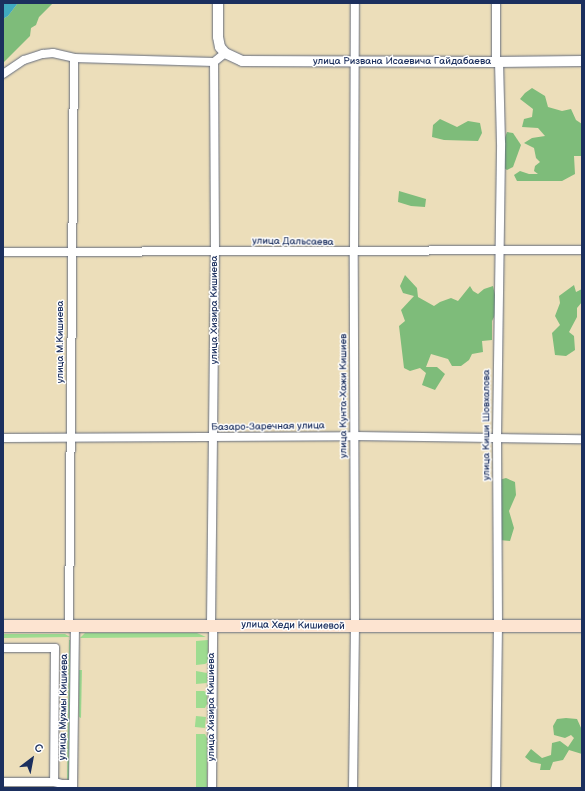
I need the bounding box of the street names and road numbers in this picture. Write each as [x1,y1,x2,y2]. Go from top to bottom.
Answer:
street label: улица Ризвана Исаевича Гайдабаева [313,56,491,68]
street label: улица Дальсаева [252,235,334,249]
street label: улица Хизира Кишиева [209,256,221,364]
street label: улица М.Кишиева [55,301,67,383]
street label: улица Кунта-Хажи Кишиев [338,334,350,458]
street label: улица Киши Шовхалова [481,370,493,480]
street label: Базаро-Заречная улица [211,420,325,434]
street label: улица Хеди Кишиевой [241,619,345,633]
street label: улица Хизира Кишиева [206,653,218,761]
street label: улица Мухмы Кишиева [57,654,71,760]

